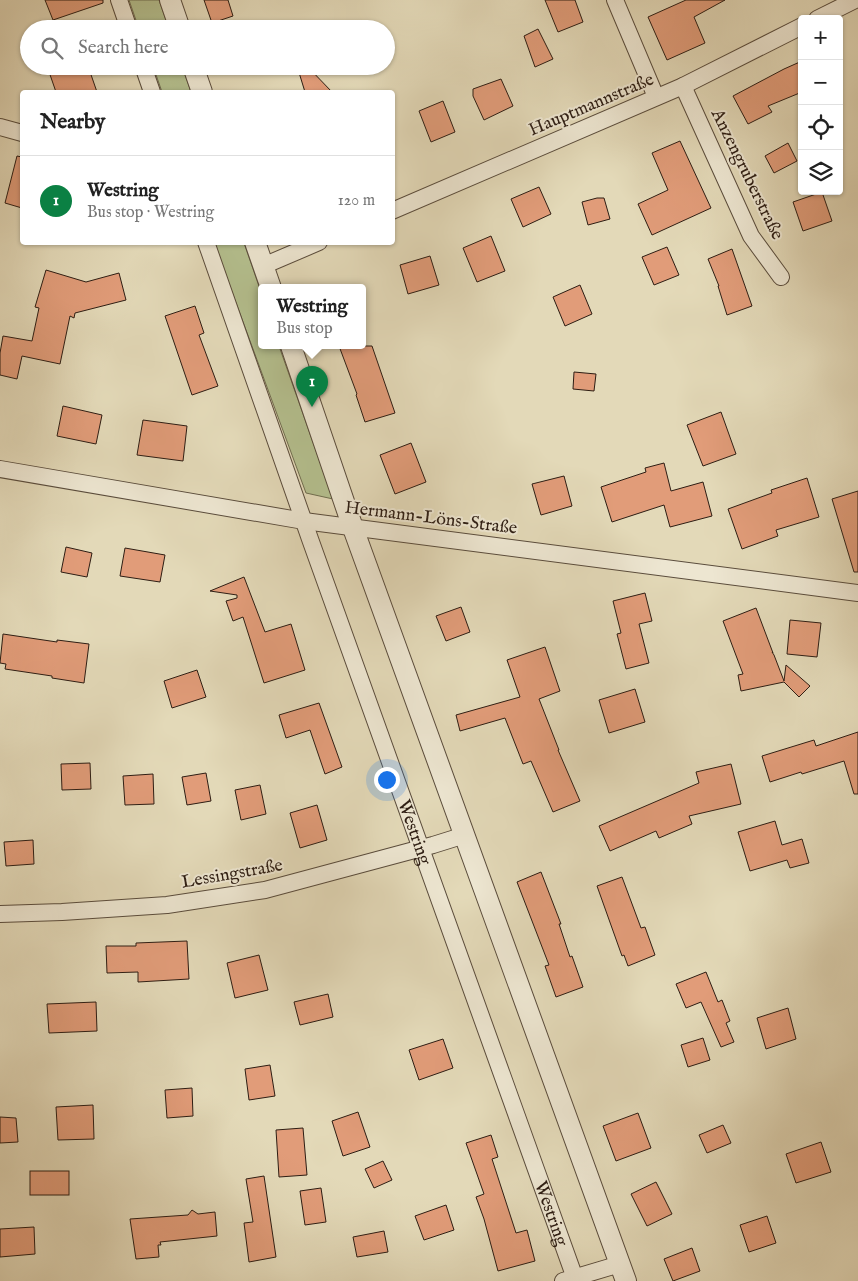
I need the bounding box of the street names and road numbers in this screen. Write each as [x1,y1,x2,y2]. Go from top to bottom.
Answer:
street label: Hauptmannstraße [526,69,658,142]
street label: Anzengruberstraße [705,105,788,244]
street label: Hermann-Löns-Straße [343,497,518,540]
street label: Westring [391,797,436,869]
street label: Lessingstraße [180,854,285,895]
street label: Westring [528,1178,573,1250]

